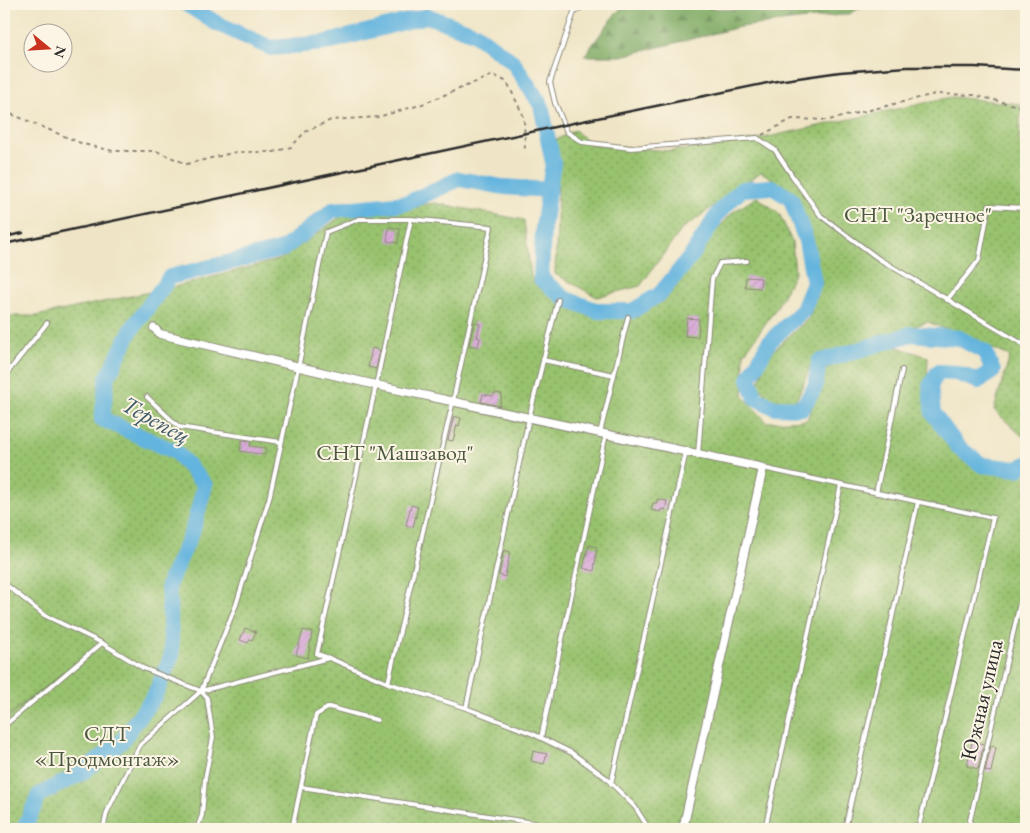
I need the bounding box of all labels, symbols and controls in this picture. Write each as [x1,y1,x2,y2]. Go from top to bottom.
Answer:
north arrow [22,22,72,72]
text: N [50,44,71,61]
park label: СНТ "Заречное" [844,200,992,229]
water label: Терепец [117,388,196,451]
park label: СНТ "Машзавод" [316,438,474,467]
street label: Южная улица [953,636,1010,764]
park label: СДТ «Продмонтаж» [34,719,180,773]

